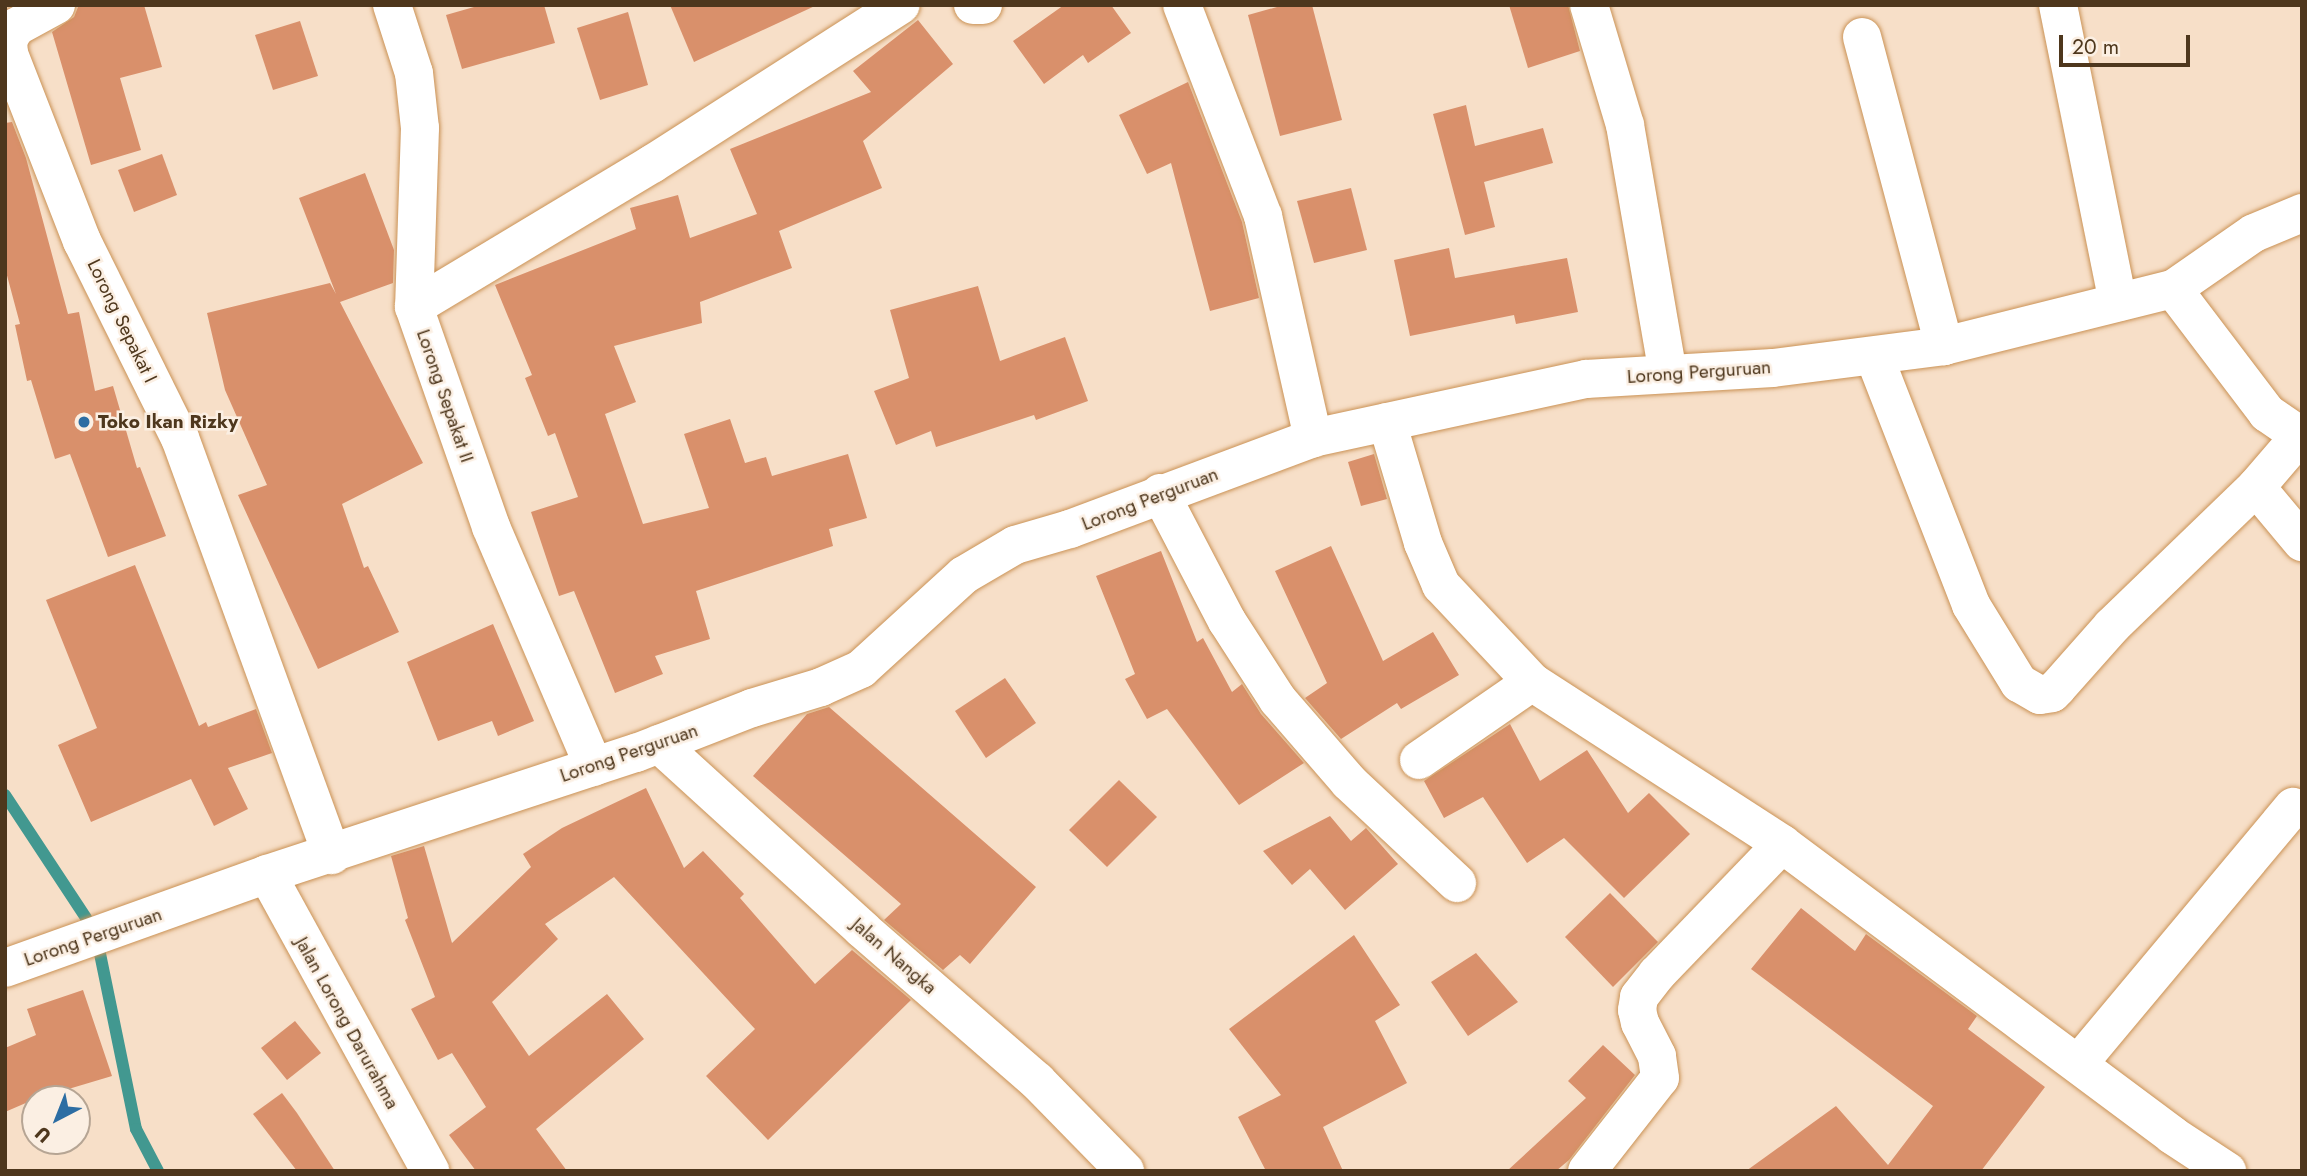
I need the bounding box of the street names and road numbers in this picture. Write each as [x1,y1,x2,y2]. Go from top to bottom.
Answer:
street label: Lorong Sepakat I [82,256,162,386]
street label: Lorong Sepakat II [412,326,478,466]
street label: Lorong Perguruan [1626,356,1772,388]
street label: Lorong Perguruan [1079,463,1221,535]
street label: Lorong Perguruan [557,719,701,787]
street label: Lorong Perguruan [21,903,165,971]
street label: Jalan Nangka [847,913,941,999]
street label: Jalan Lorong Darurahma [290,933,404,1113]

